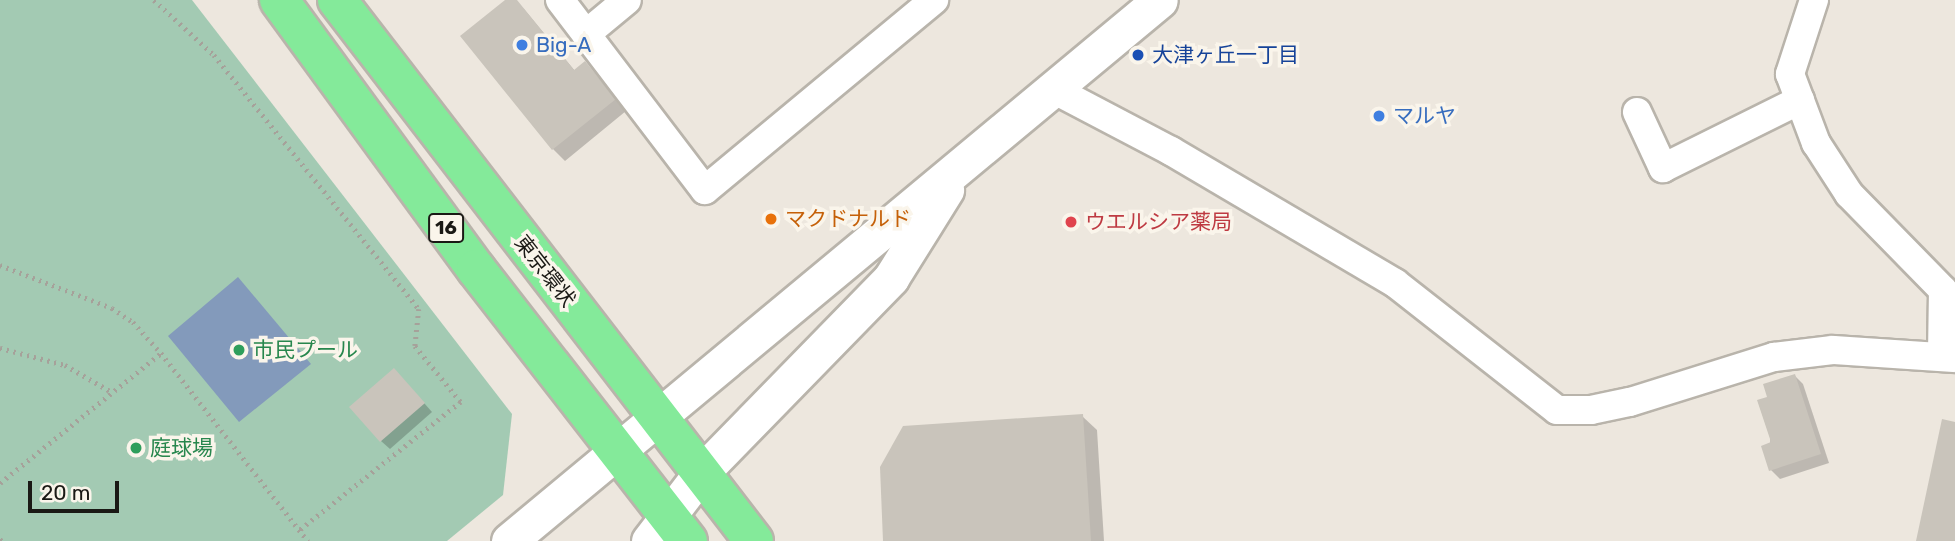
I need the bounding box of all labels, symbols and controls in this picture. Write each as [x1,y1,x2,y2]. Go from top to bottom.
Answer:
place label: Big-A [536,32,591,58]
marker: Big-A [514,37,530,53]
place label: 大津ヶ丘一丁目 [1152,42,1299,68]
marker: 大津ヶ丘一丁目 [1130,47,1146,63]
place label: マルヤ [1393,103,1456,129]
marker: マルヤ [1371,108,1387,124]
place label: マクドナルド [785,206,911,232]
place label: ウエルシア薬局 [1085,209,1232,235]
marker: マクドナルド [763,211,779,227]
road number: 16 [427,212,465,244]
marker: ウエルシア薬局 [1063,214,1079,230]
street label: 東京環状 [509,230,581,312]
place label: 市民プール [253,337,358,363]
marker: 市民プール [231,342,247,358]
place label: 庭球場 [150,435,213,461]
marker: 庭球場 [128,440,144,456]
scale bar [32,468,122,512]
text: 20 m [41,480,90,505]

